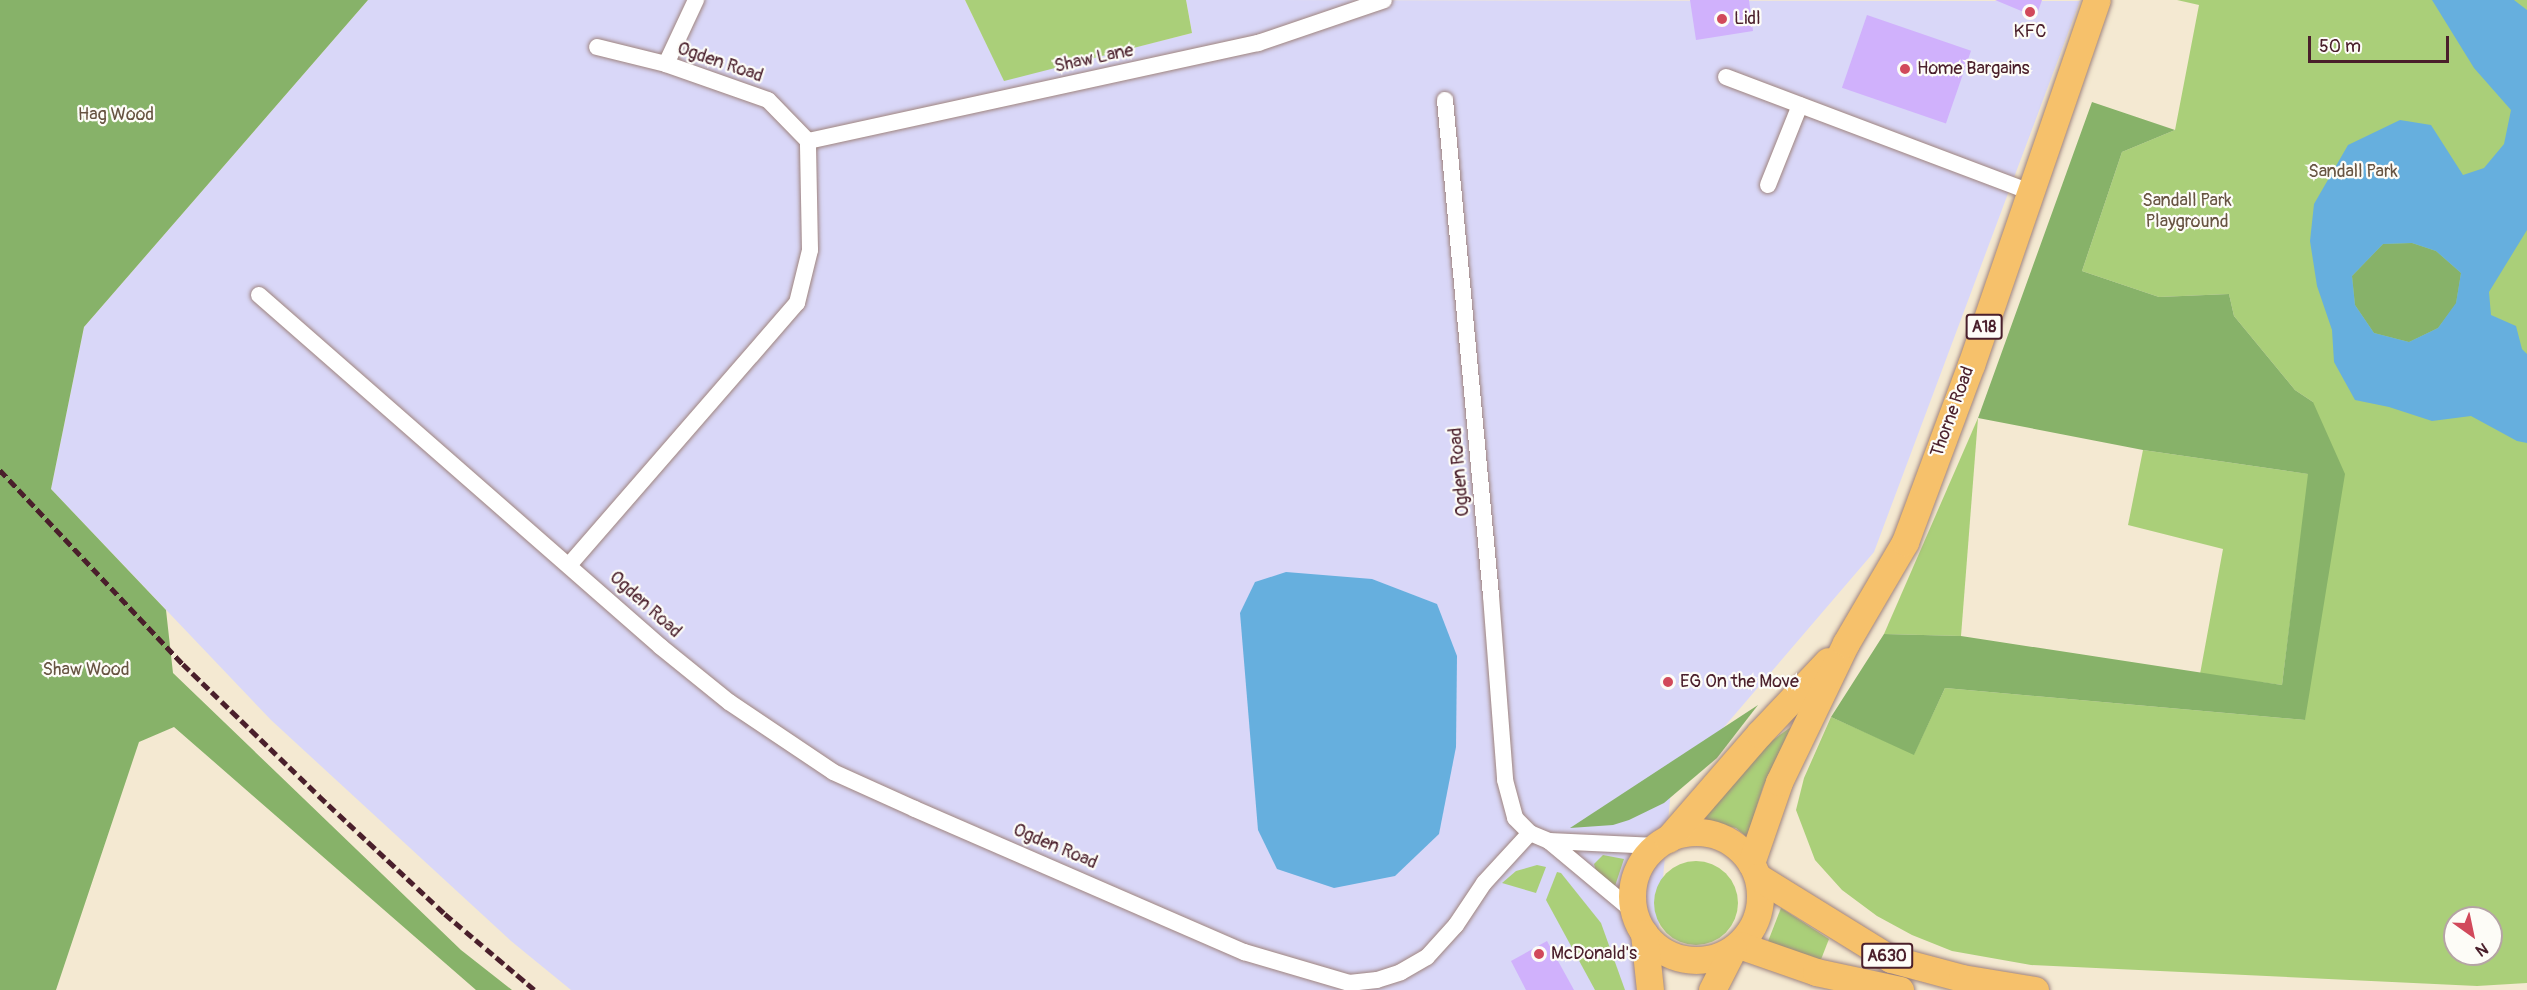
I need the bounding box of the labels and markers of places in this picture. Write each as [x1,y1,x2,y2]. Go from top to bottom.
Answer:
marker: KFC [2023,5,2037,19]
place label: Lidl [1734,8,1760,30]
marker: Lidl [1715,12,1729,26]
place label: KFC [2014,21,2046,43]
place label: Home Bargains [1917,58,2030,80]
marker: Home Bargains [1898,62,1912,76]
place label: EG On the Move [1680,671,1799,693]
marker: EG On the Move [1661,675,1675,689]
place label: McDonald's [1551,943,1637,965]
marker: McDonald's [1532,947,1546,961]

